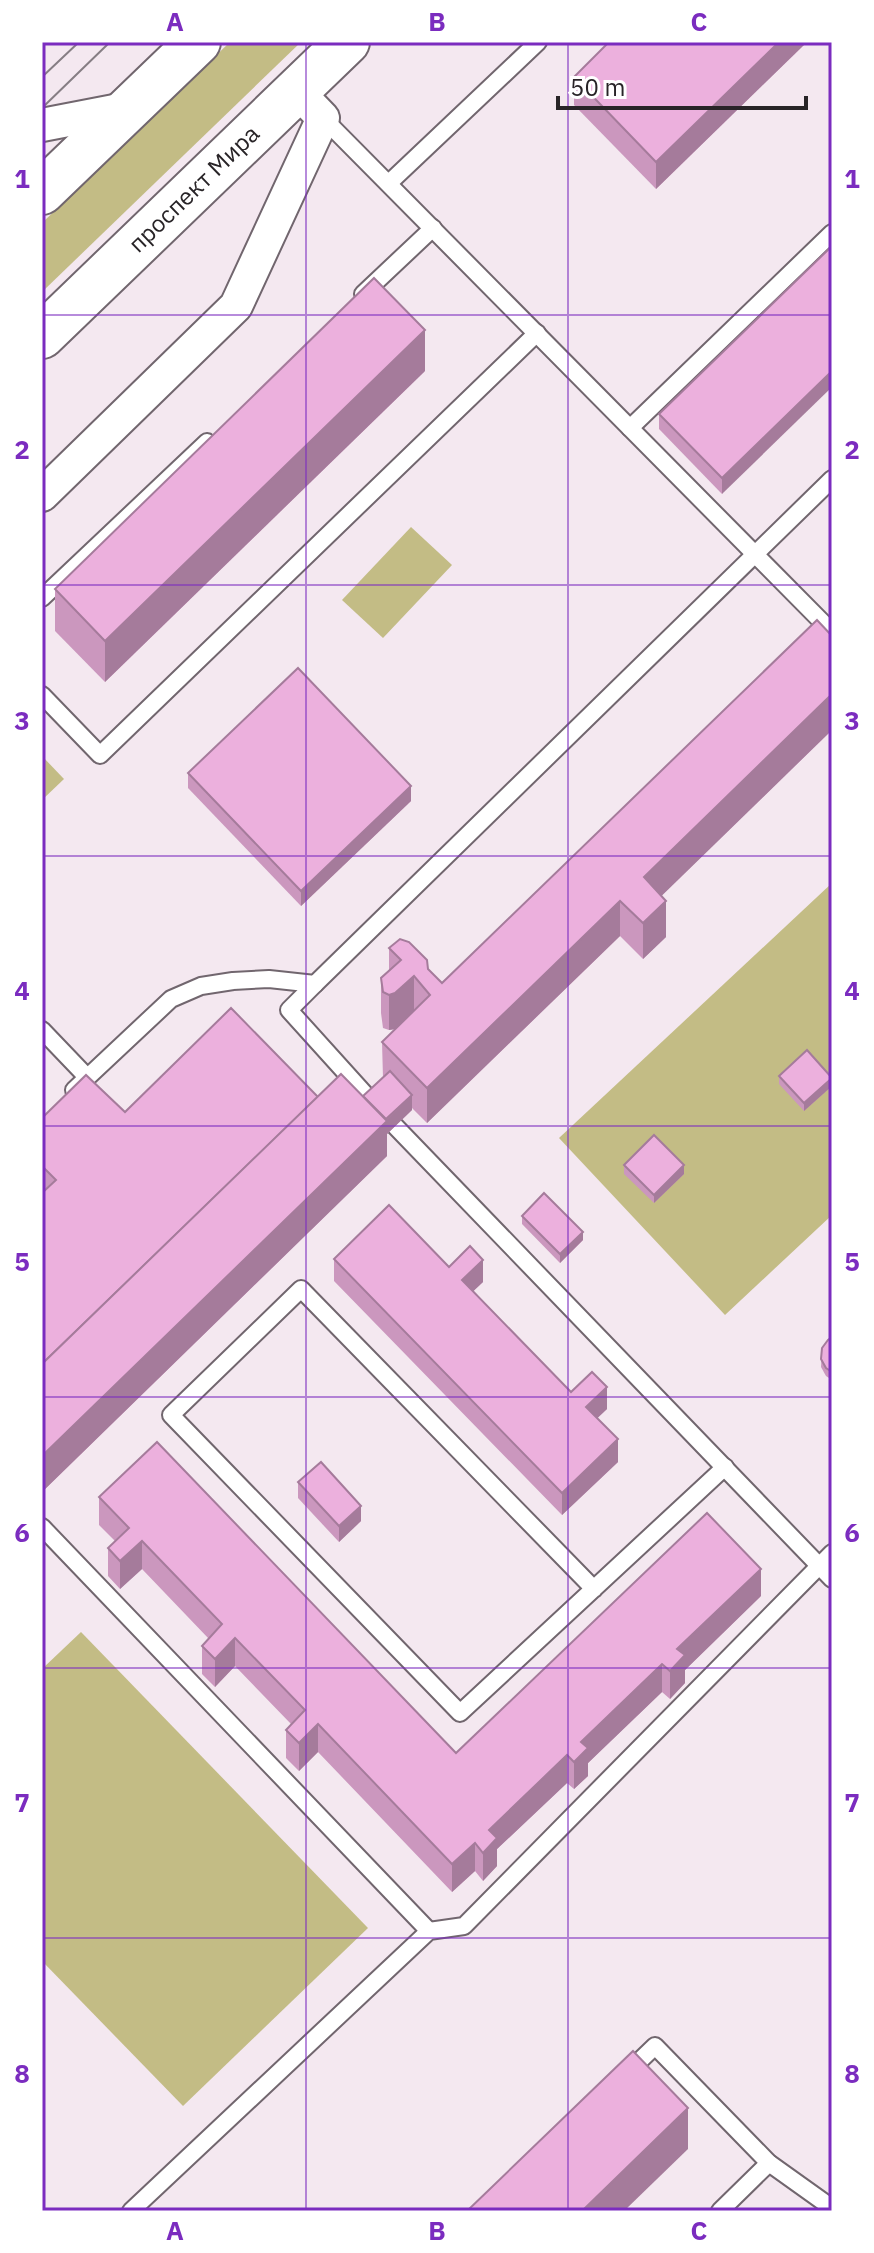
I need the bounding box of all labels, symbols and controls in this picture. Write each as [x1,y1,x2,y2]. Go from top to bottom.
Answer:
text: A [166,4,184,38]
text: B [428,4,446,38]
text: C [691,4,708,38]
scale bar [558,60,806,110]
text: 50 m [570,71,625,103]
street label: проспект Мира [121,117,266,259]
text: 1 [14,161,30,195]
text: 1 [844,161,860,195]
text: 2 [14,432,30,466]
text: 2 [844,432,860,466]
text: 3 [14,703,30,737]
text: 3 [844,703,860,737]
text: 4 [14,973,30,1007]
text: 4 [844,973,860,1007]
text: 5 [14,1244,30,1278]
text: 5 [844,1244,860,1278]
text: 6 [14,1515,30,1549]
text: 6 [844,1515,860,1549]
text: 7 [14,1785,30,1819]
text: 7 [844,1785,860,1819]
text: 8 [14,2056,30,2090]
text: 8 [844,2056,860,2090]
text: A [166,2213,184,2247]
text: B [428,2213,446,2247]
text: C [691,2213,708,2247]

